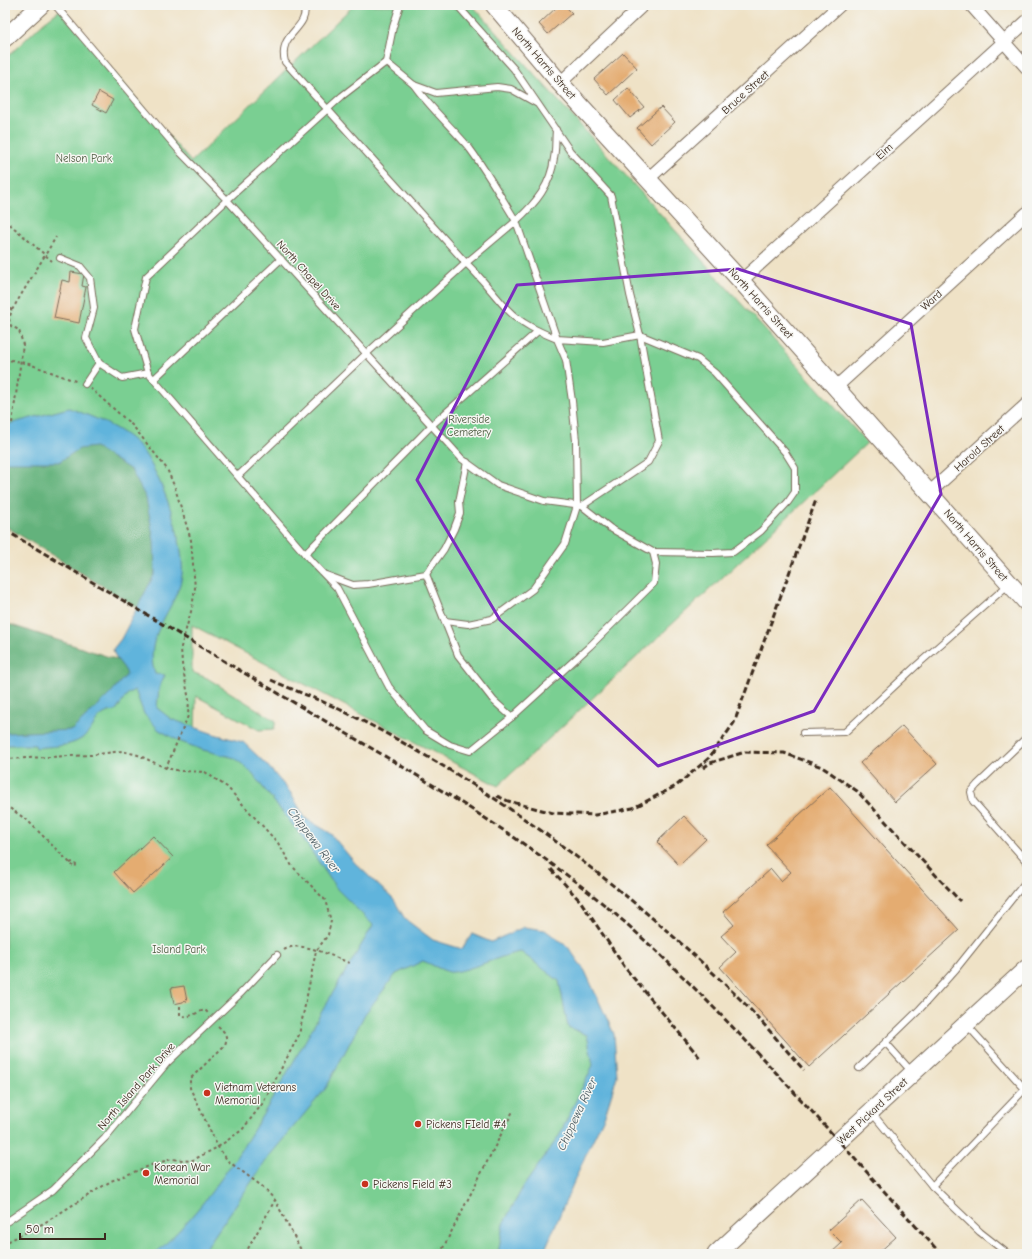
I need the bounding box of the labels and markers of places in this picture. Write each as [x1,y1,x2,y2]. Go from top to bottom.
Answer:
place label: Vietnam Veterans Memorial [215,1081,297,1107]
marker: Vietnam Veterans Memorial [202,1088,212,1098]
place label: Pickens FIeld #4 [426,1118,506,1131]
marker: Pickens FIeld #4 [413,1119,423,1129]
place label: Korean War Memorial [154,1161,211,1187]
marker: Korean War Memorial [141,1168,151,1178]
place label: Pickens Field #3 [373,1178,452,1191]
marker: Pickens Field #3 [360,1179,370,1189]

